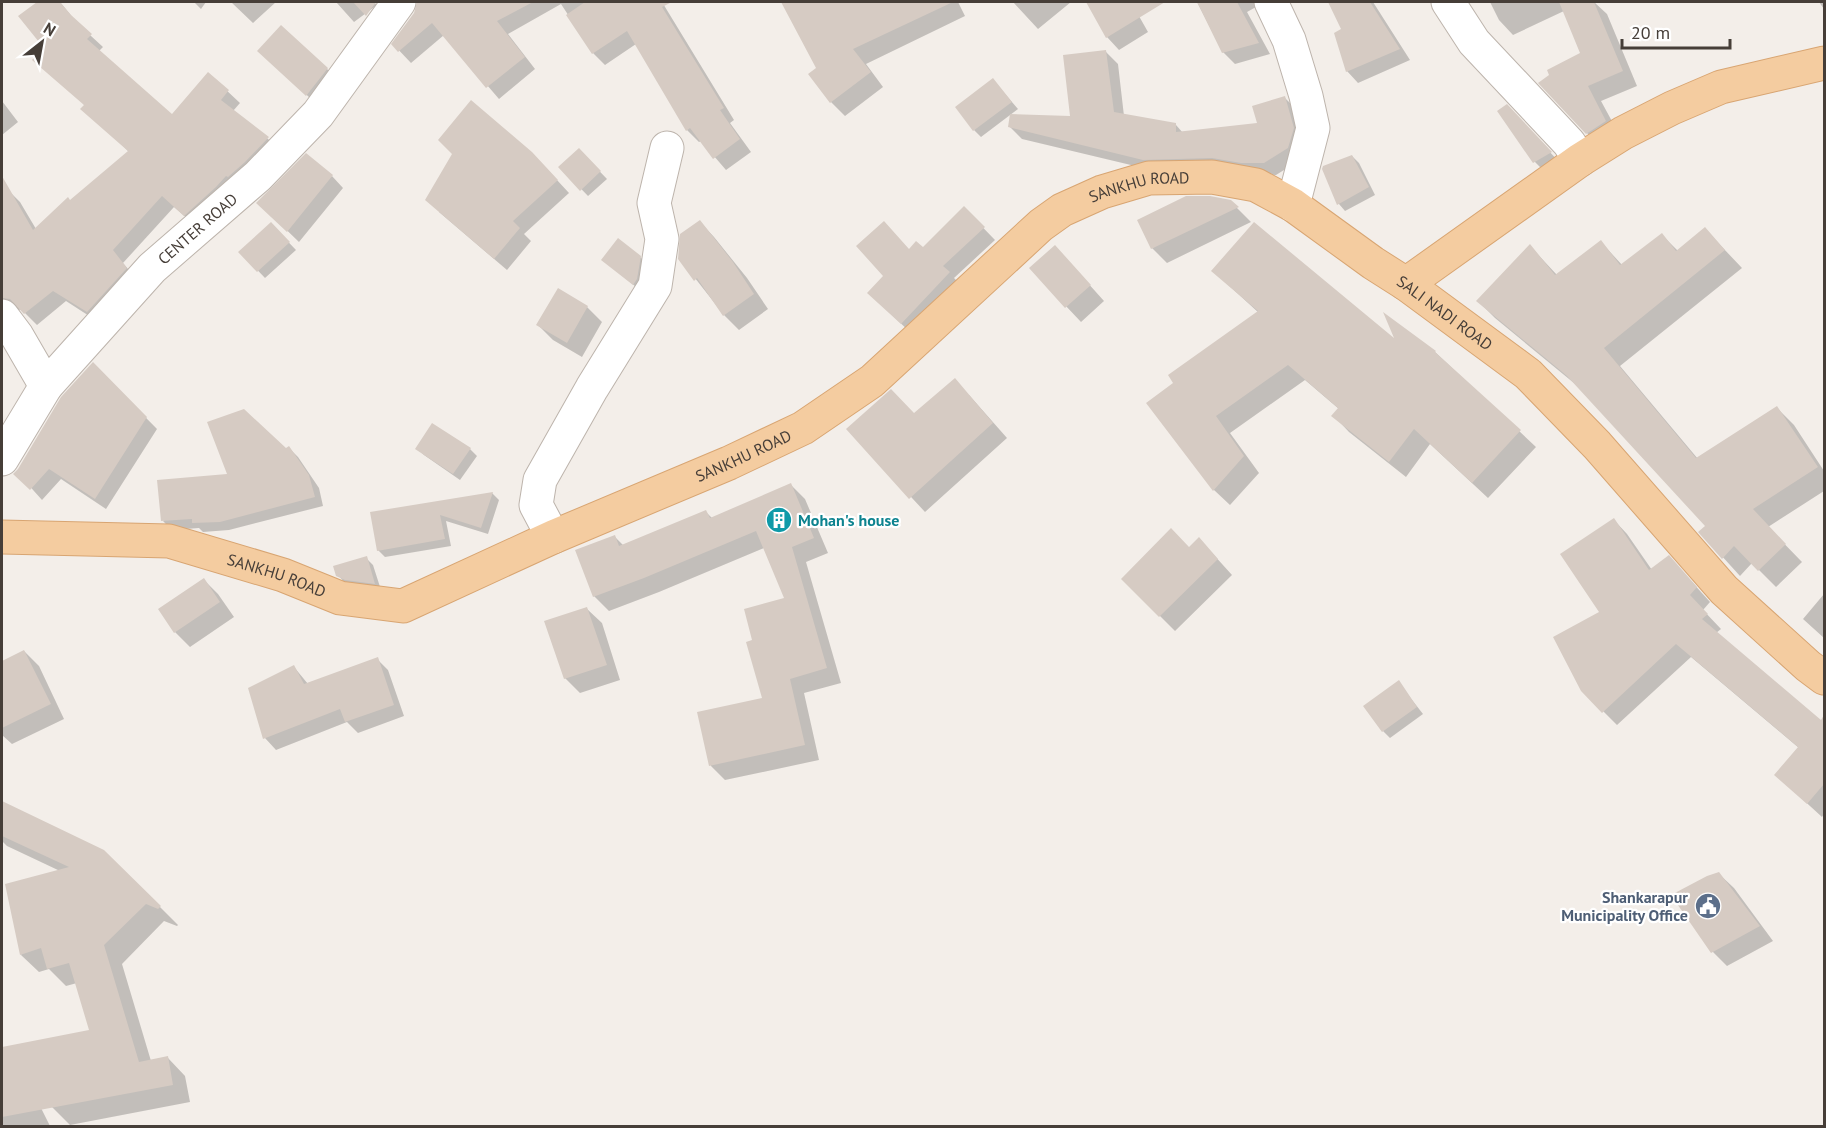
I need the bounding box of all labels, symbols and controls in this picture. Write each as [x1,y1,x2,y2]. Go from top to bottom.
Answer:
north arrow [12,12,72,72]
scale bar [1622,12,1730,50]
text: N [40,18,59,40]
text: 20 m [1631,21,1670,44]
street label: SANKHU ROAD [1086,167,1190,207]
street label: CENTER ROAD [153,189,241,269]
street label: SALI NADI ROAD [1393,271,1497,354]
street label: SANKHU ROAD [692,425,794,486]
building icon: Mohan's house [764,505,794,535]
place label: Mohan's house [798,510,899,530]
street label: SANKHU ROAD [225,549,329,601]
place label: Shankarapur Municipality Office [1561,887,1688,925]
public building icon: Shankarapur Municipality Office [1693,891,1723,921]

